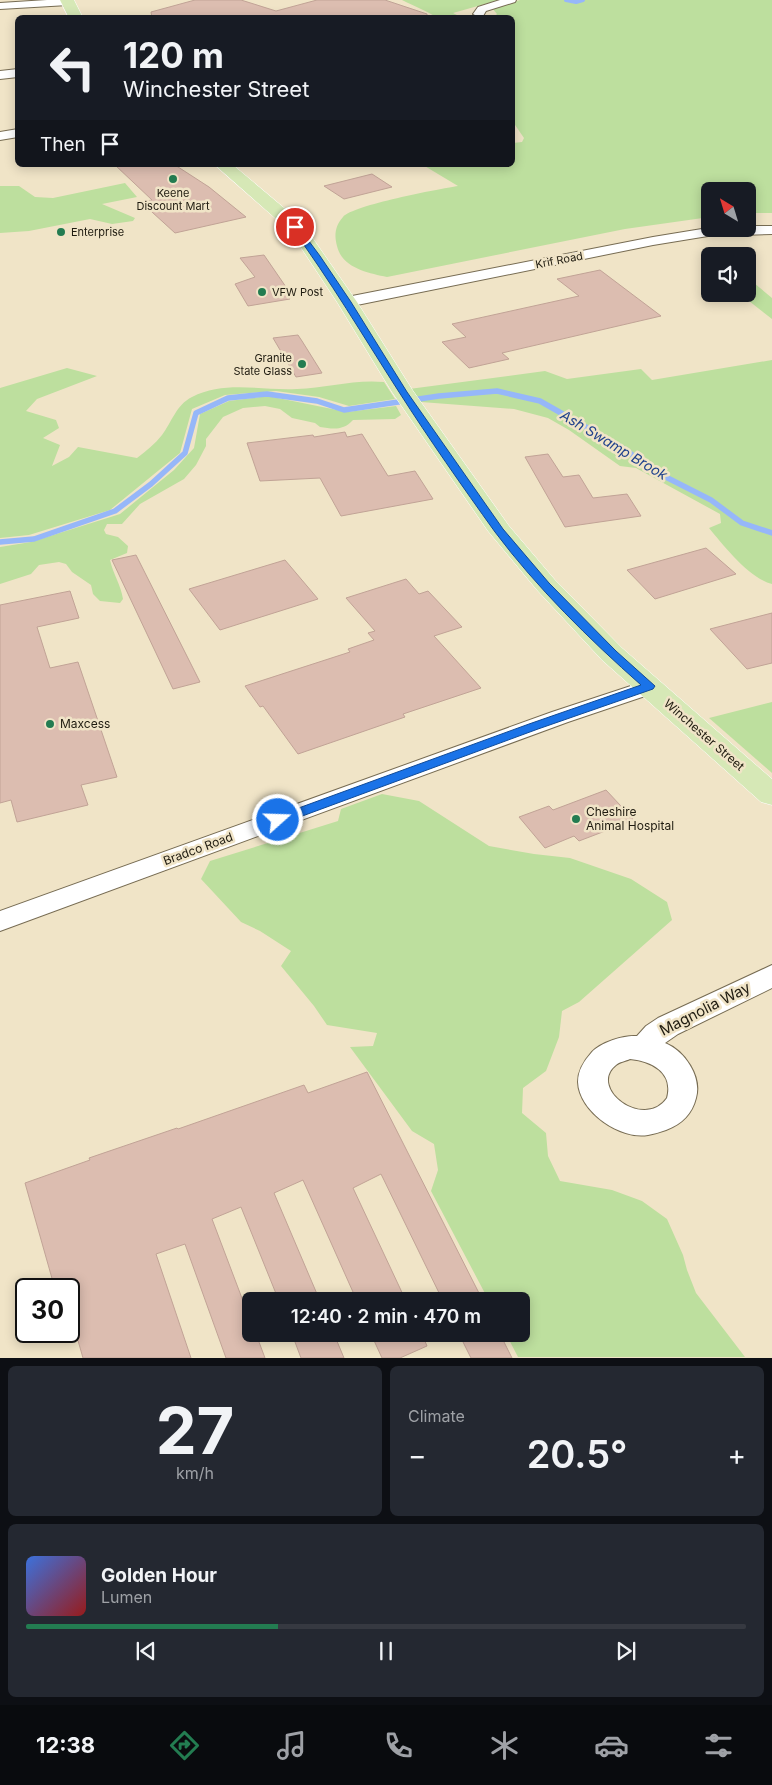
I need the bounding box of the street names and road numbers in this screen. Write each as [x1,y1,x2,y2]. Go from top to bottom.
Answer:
street label: Krif Road [534,249,584,271]
street label: Winchester Street [661,696,748,774]
street label: Bradco Road [161,829,235,868]
street label: Magnolia Way [656,977,754,1040]

